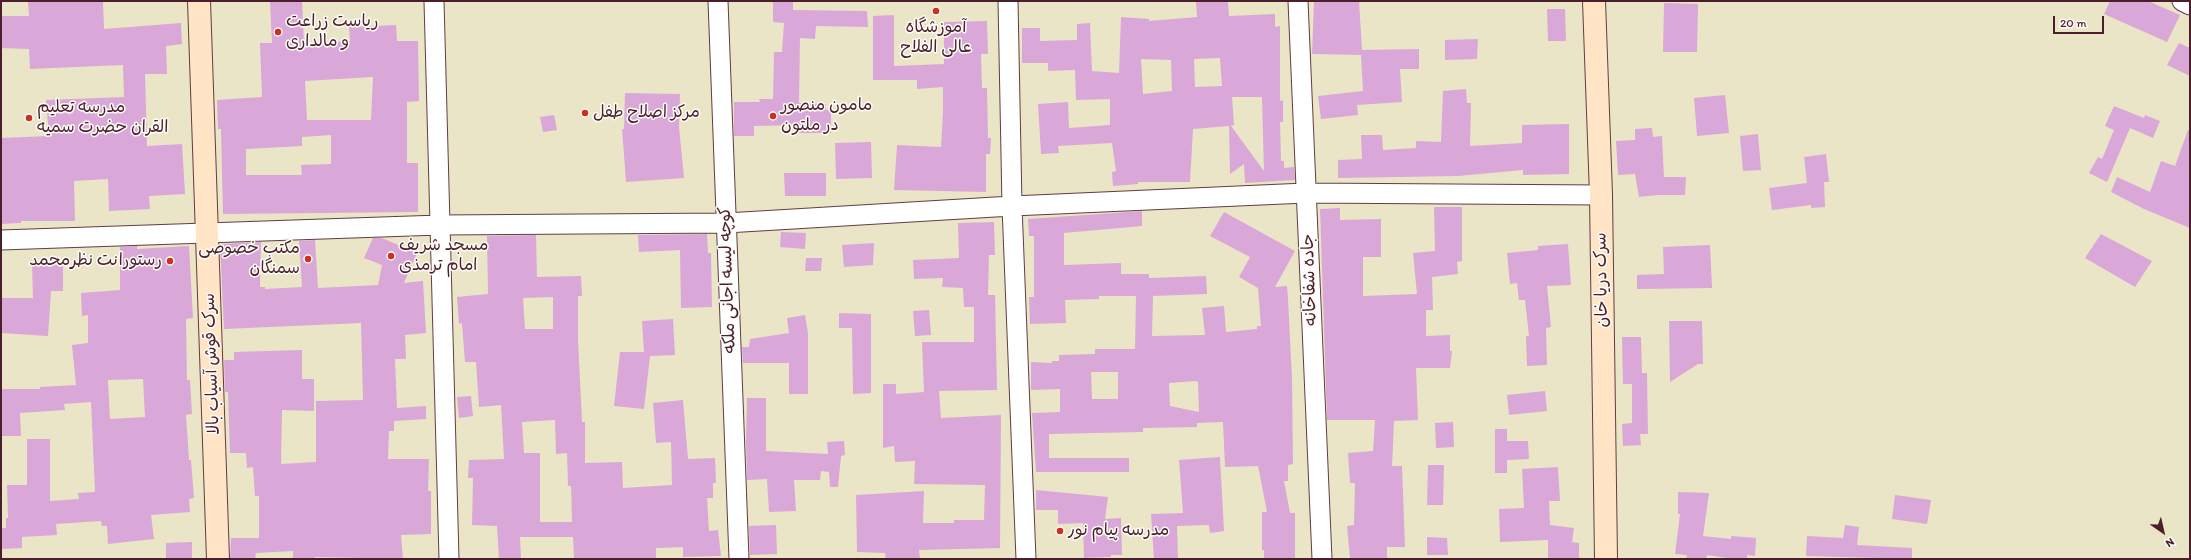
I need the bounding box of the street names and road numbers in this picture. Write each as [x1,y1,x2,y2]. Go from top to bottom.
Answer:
street label: کوچه لیسه اجانی ملکه [715,206,741,354]
street label: سرک دریا خان [1591,232,1613,328]
street label: جاده شفاخانه [1298,233,1322,327]
street label: سرک قوش آسیاب بالا [199,293,225,435]

